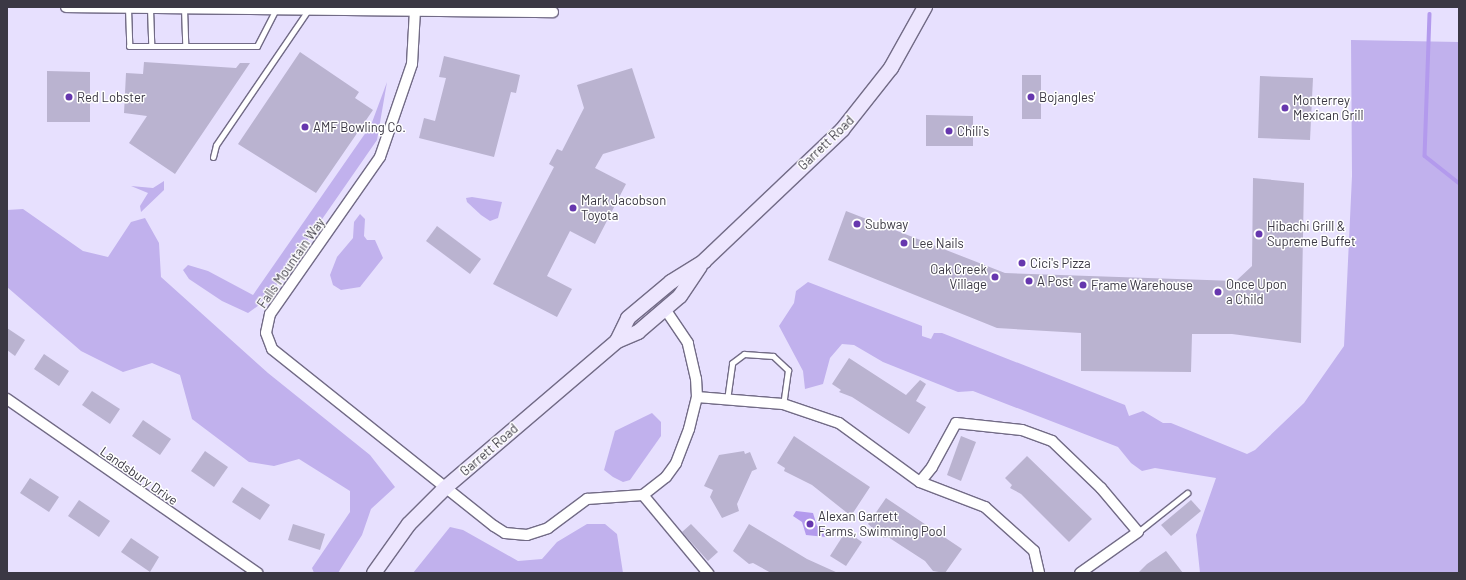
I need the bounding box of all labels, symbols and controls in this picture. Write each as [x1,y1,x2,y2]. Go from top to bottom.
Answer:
place label: Red Lobster [77,89,146,105]
place label: Bojangles' [1039,89,1095,105]
marker: Red Lobster [64,92,74,102]
marker: Bojangles' [1026,92,1036,102]
place label: Monterrey Mexican Grill [1293,93,1364,124]
marker: Monterrey Mexican Grill [1280,103,1290,113]
street label: Garrett Road [795,113,857,173]
place label: AMF Bowling Co. [313,119,406,135]
marker: AMF Bowling Co. [300,122,310,132]
place label: Chili's [957,123,989,139]
marker: Chili's [944,126,954,136]
place label: Mark Jacobson Toyota [581,193,666,224]
marker: Mark Jacobson Toyota [568,203,578,213]
street label: Falls Mountain Way [254,215,328,311]
place label: Subway [865,216,908,232]
marker: Subway [852,219,862,229]
place label: Hibachi Grill & Supreme Buffet [1267,219,1356,250]
marker: Hibachi Grill & Supreme Buffet [1254,229,1264,239]
place label: Lee Nails [912,235,964,251]
marker: Lee Nails [899,238,909,248]
place label: Cici's Pizza [1030,255,1091,271]
marker: Cici's Pizza [1017,258,1027,268]
place label: Oak Creek Village [930,262,987,293]
marker: Oak Creek Village [990,272,1000,282]
place label: A Post [1037,273,1073,289]
marker: A Post [1024,276,1034,286]
place label: Frame Warehouse [1091,277,1193,293]
place label: Once Upon a Child [1226,277,1287,308]
marker: Frame Warehouse [1078,280,1088,290]
marker: Once Upon a Child [1213,287,1223,297]
street label: Garrett Road [457,421,521,479]
street label: Landsbury Drive [97,444,181,508]
place label: Alexan Garrett Farms, Swimming Pool [818,509,946,540]
marker: Alexan Garrett Farms, Swimming Pool [805,519,815,529]

